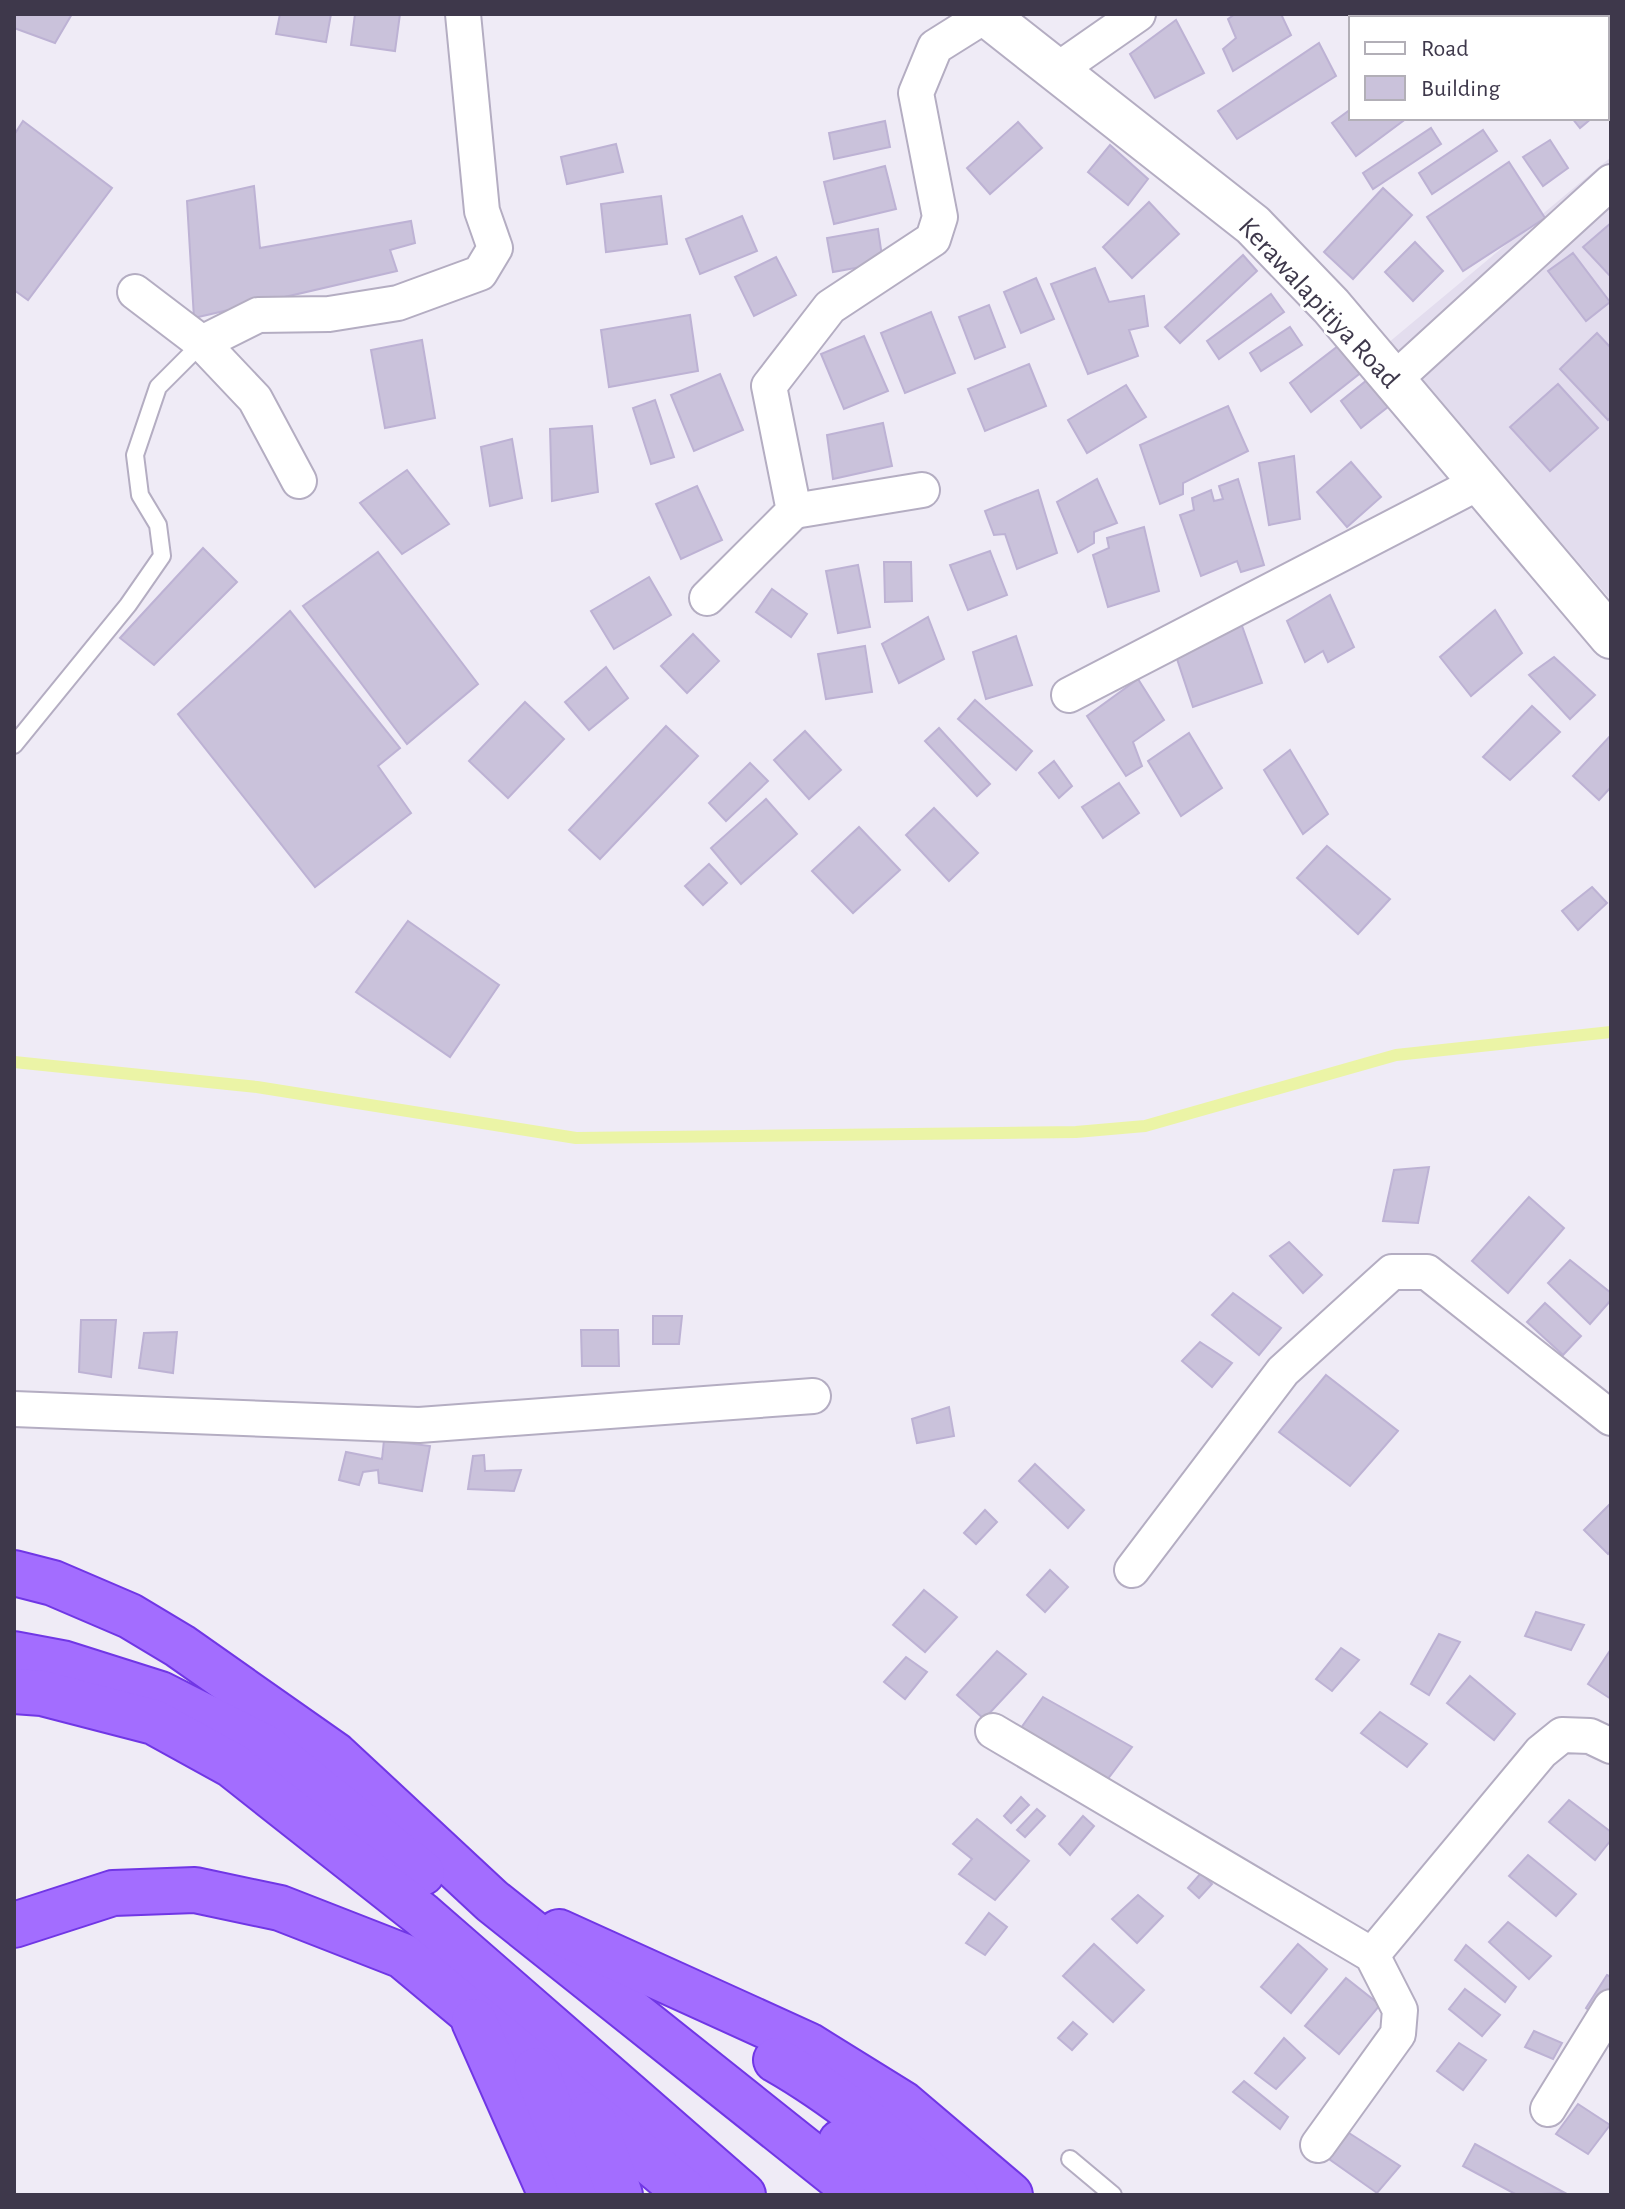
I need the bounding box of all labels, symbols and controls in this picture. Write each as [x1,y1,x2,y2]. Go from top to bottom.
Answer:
legend [1349,16,1609,120]
text: Road [1421,37,1469,61]
text: Building [1421,77,1500,101]
street label: Kerawalapitiya Road [1233,213,1404,394]

